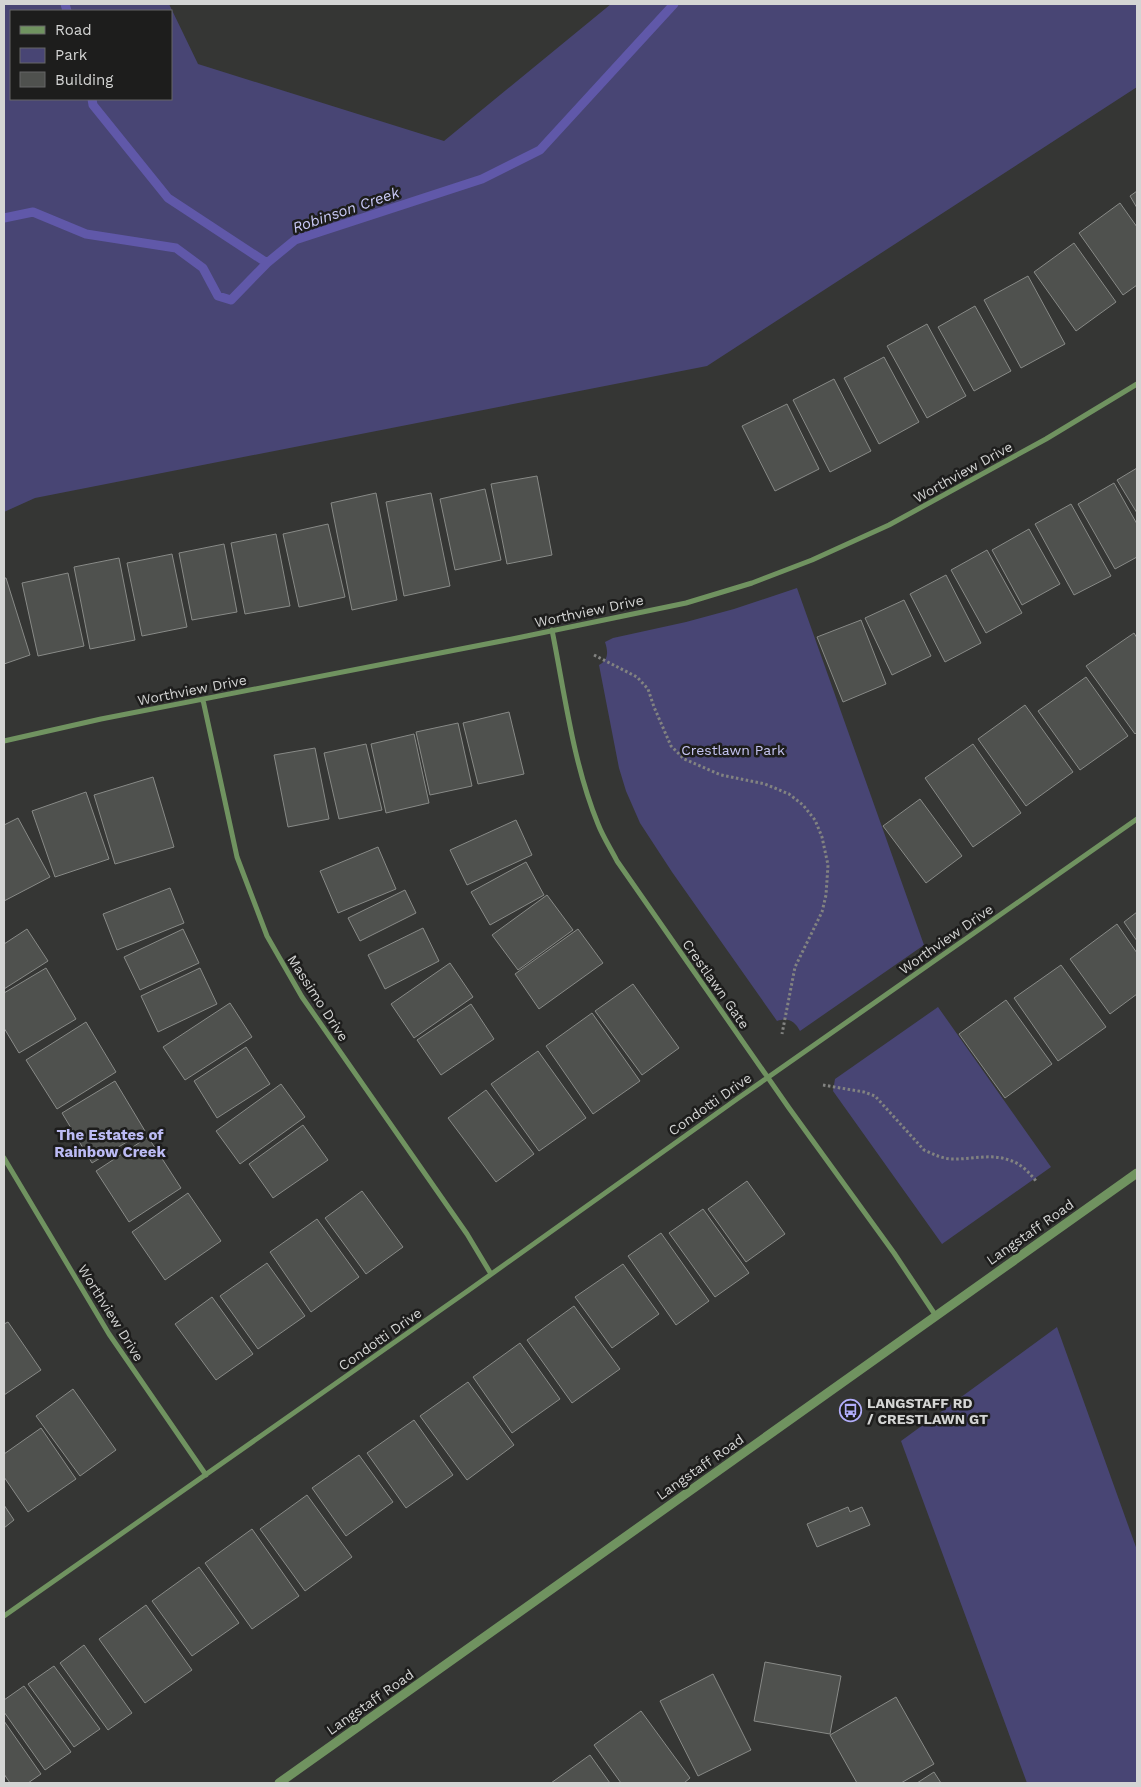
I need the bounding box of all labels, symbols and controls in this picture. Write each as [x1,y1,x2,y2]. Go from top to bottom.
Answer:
legend [10,10,172,100]
text: Road [55,21,92,39]
text: Park [55,46,88,64]
text: Building [55,71,113,89]
water label: Robinson Creek [290,183,403,237]
street label: Worthview Drive [911,438,1015,506]
street label: Worthview Drive [533,592,645,630]
street label: Worthview Drive [136,672,248,708]
park label: Crestlawn Park [681,742,785,758]
street label: Worthview Drive [896,901,996,977]
street label: Crestlawn Gate [679,936,753,1032]
street label: Massimo Drive [284,952,352,1044]
street label: Condotti Drive [665,1069,755,1139]
district label: The Estates of Rainbow Creek [54,1126,166,1161]
street label: Langstaff Road [983,1196,1077,1268]
street label: Worthview Drive [75,1262,147,1364]
street label: Condotti Drive [335,1304,425,1374]
place label: LANGSTAFF RD / CRESTLAWN GT [867,1395,988,1427]
bus stop icon: LANGSTAFF RD / CRESTLAWN GT [839,1399,863,1423]
street label: Langstaff Road [653,1431,747,1503]
street label: Langstaff Road [323,1666,417,1738]

